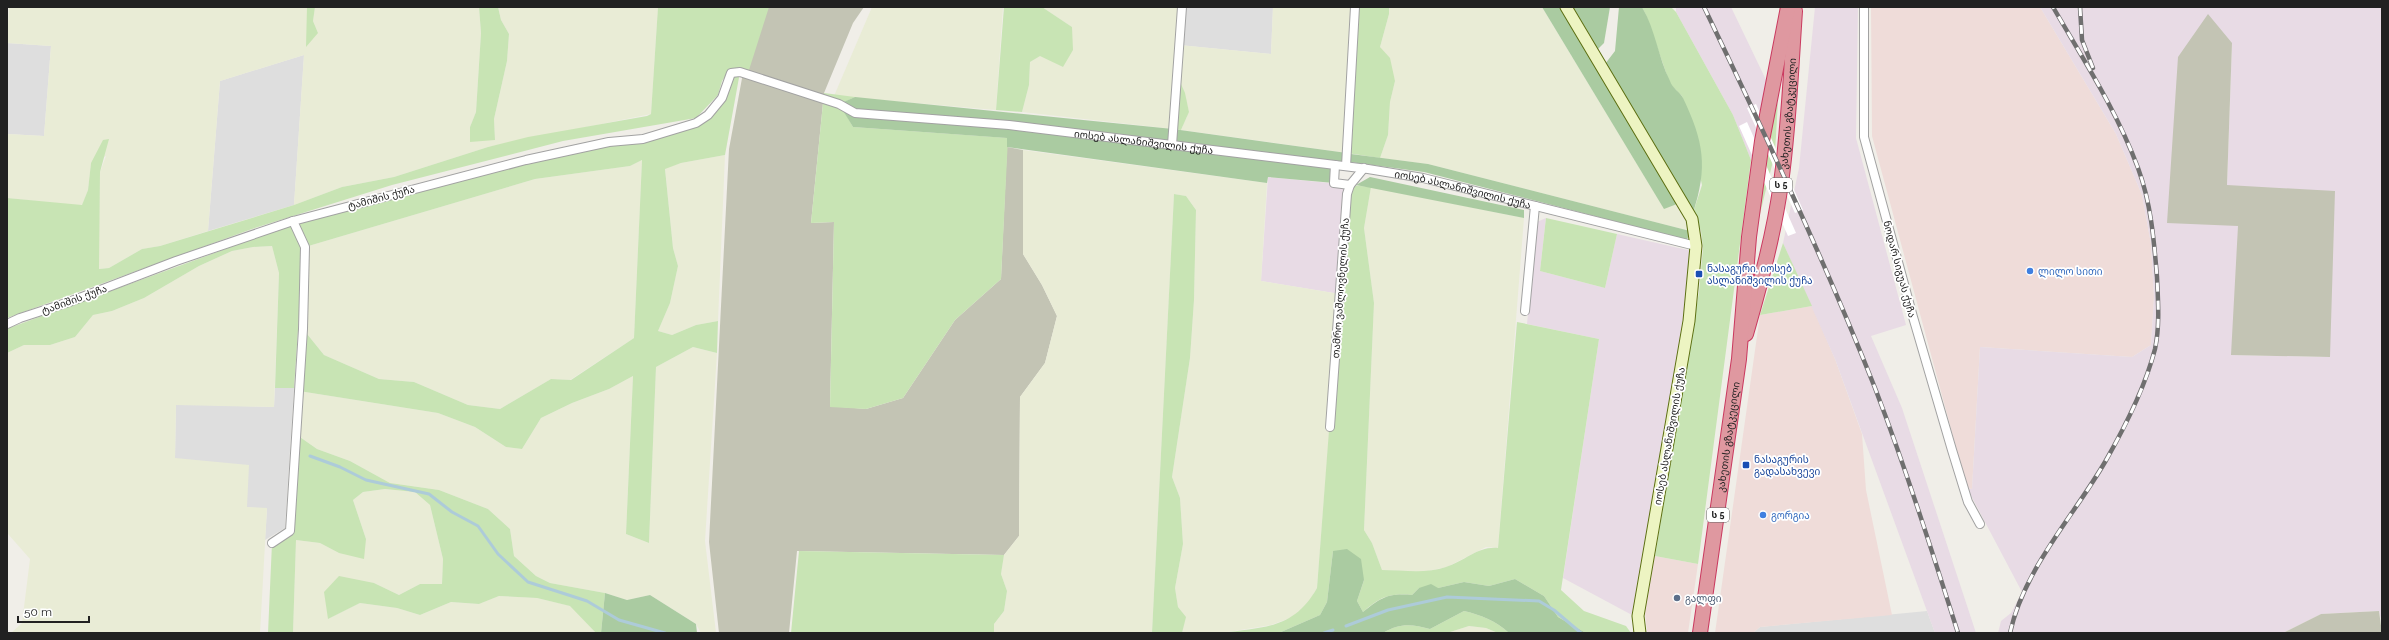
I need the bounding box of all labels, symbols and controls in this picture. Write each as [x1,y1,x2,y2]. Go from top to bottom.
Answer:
street label: კახეთის გზატკეცილი [1778,57,1799,170]
street label: იოსებ ასლანიშვილის ქუჩა [1074,128,1214,156]
street label: იოსებ ასლანიშვილის ქუჩა [1394,168,1532,211]
road number: ს 5 [1770,178,1792,192]
street label: ტამიშის ქუჩა [347,183,416,213]
street label: თამრო ვაშლოვნელის ქუჩა [1330,217,1352,359]
street label: ნოდარ სიგუას ქუჩა [1880,219,1918,319]
place label: ნასაგური, იოსებ ასლანიშვილის ქუჩა [1707,263,1813,287]
marker: ლილო სითი [2025,266,2035,276]
place label: ლილო სითი [2038,266,2103,278]
marker: ნასაგური, იოსებ ასლანიშვილის ქუჩა [1694,269,1704,279]
street label: ტამიშის ქუჩა [40,283,109,317]
street label: იოსებ ასლანიშვილის ქუჩა [1652,366,1688,506]
street label: კახეთის გზატკეცილი [1715,381,1742,493]
place label: ნასაგურის გადასახვევი [1754,454,1820,478]
marker: ნასაგურის გადასახვევი [1741,460,1751,470]
road number: ს 5 [1707,508,1729,522]
marker: გორგია [1758,510,1768,520]
place label: გორგია [1771,510,1810,522]
marker: გალფი [1672,593,1682,603]
place label: გალფი [1685,593,1722,605]
scale bar [18,598,89,624]
text: 50 m [24,605,52,619]

